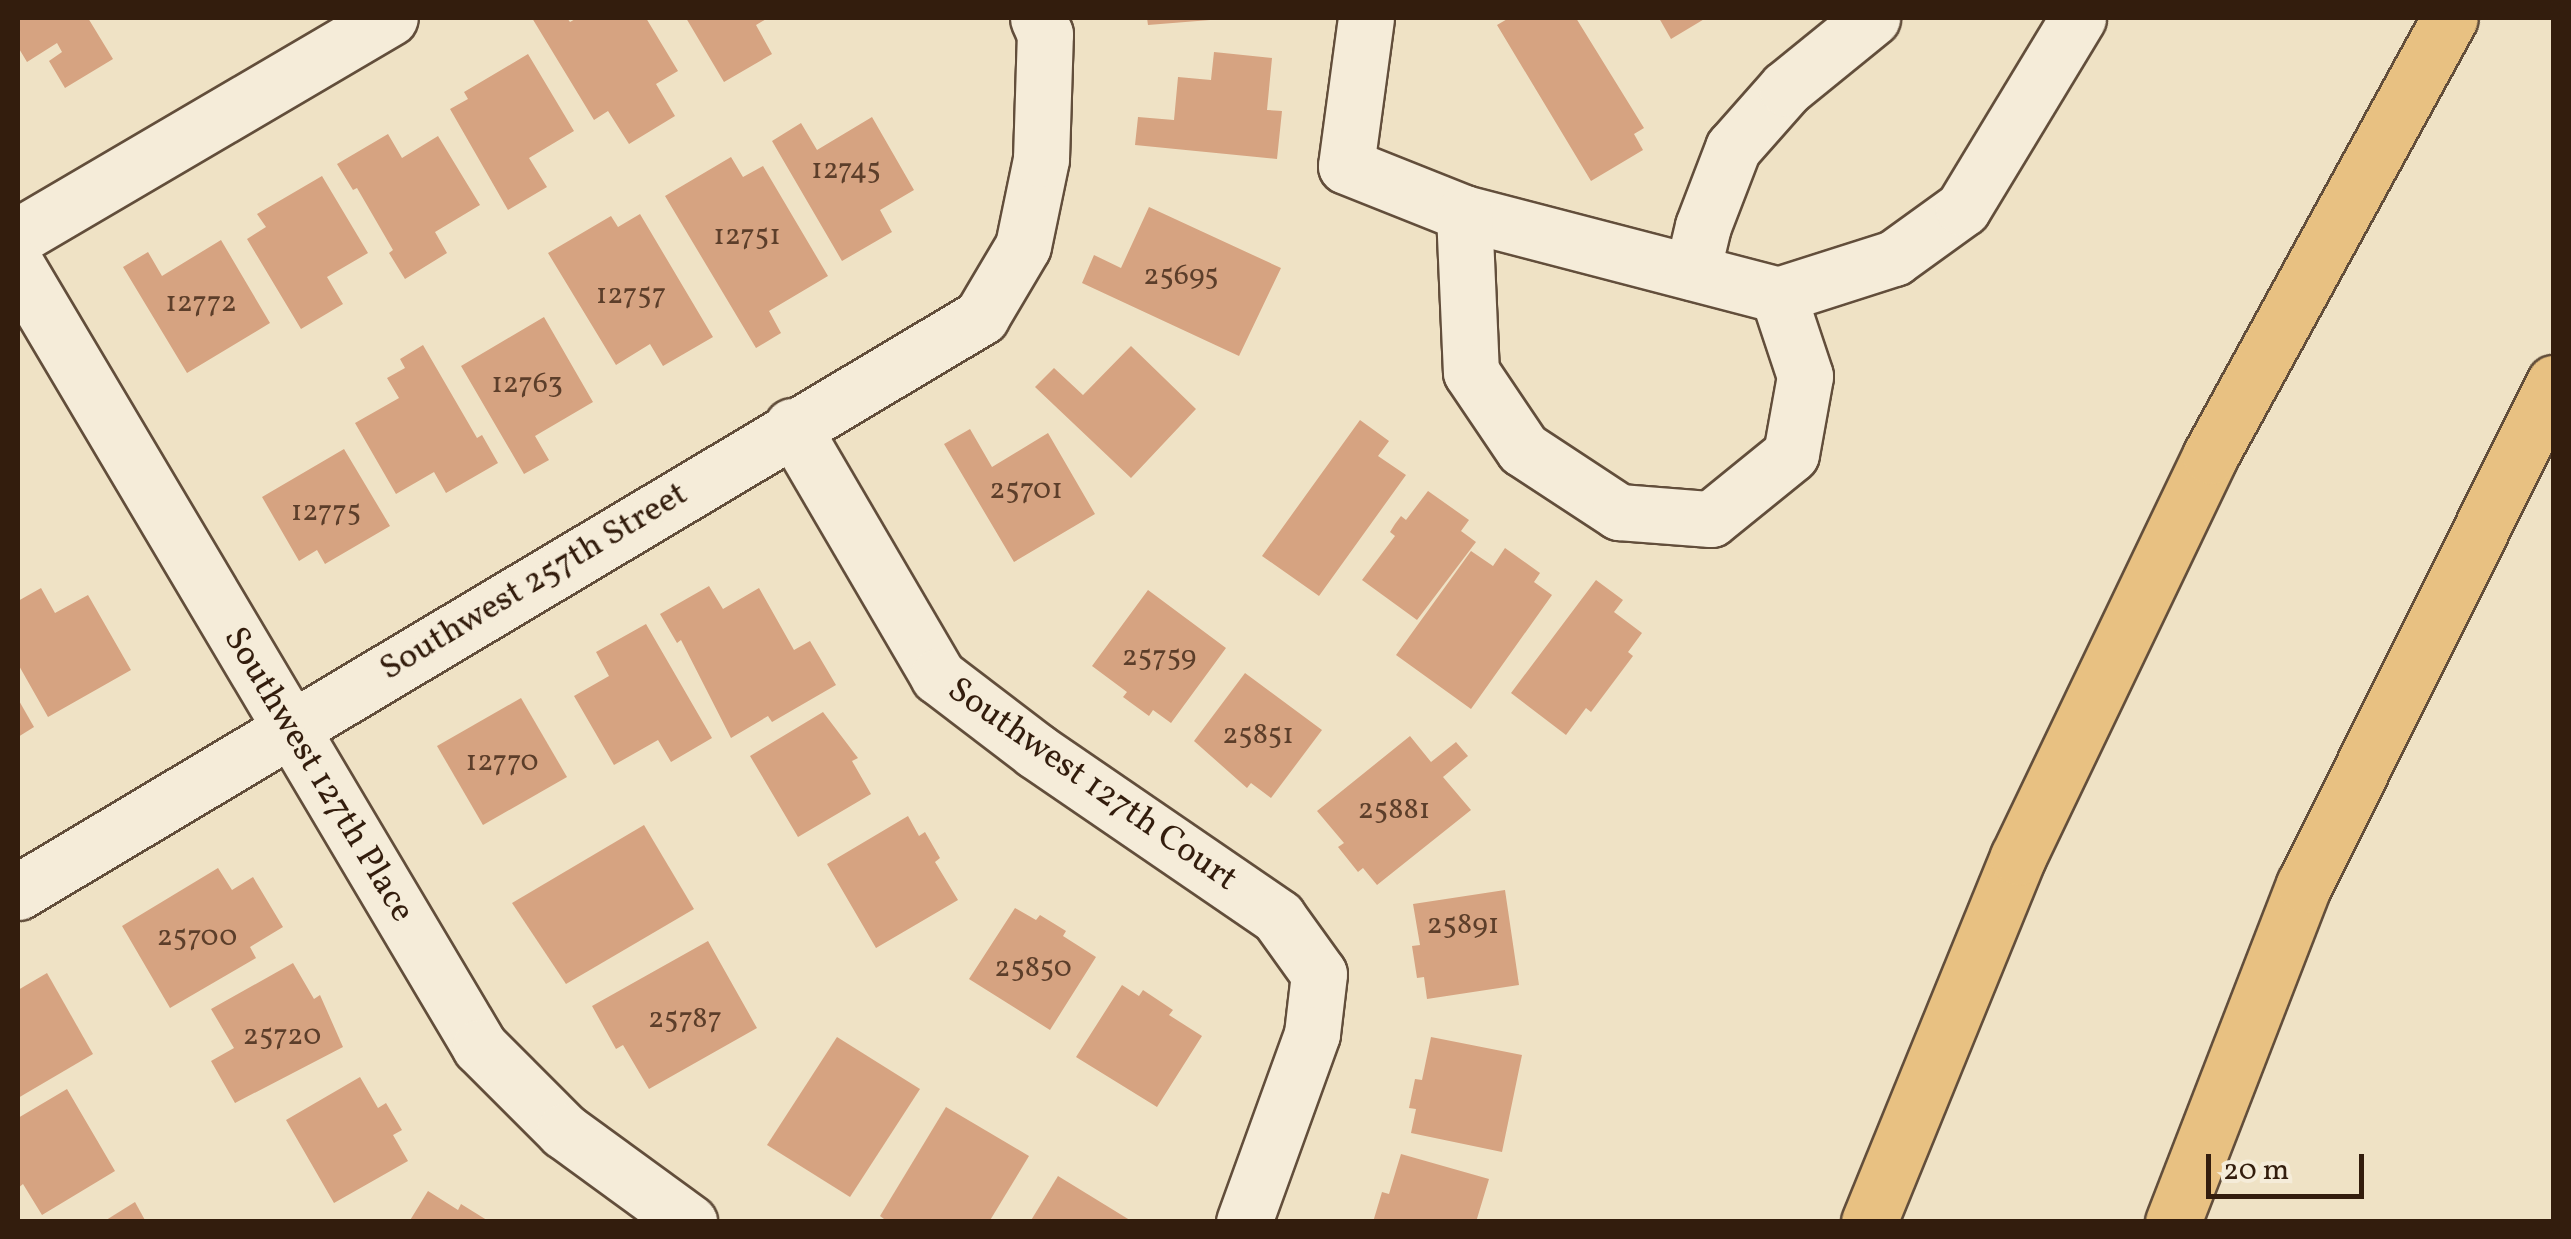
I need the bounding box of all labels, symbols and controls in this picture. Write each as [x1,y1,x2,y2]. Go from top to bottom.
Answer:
house number: 12745 [811,152,881,188]
house number: 12751 [713,218,781,254]
house number: 25695 [1143,258,1219,294]
house number: 12757 [596,277,666,313]
house number: 12772 [165,285,237,321]
house number: 12763 [491,366,563,402]
house number: 25701 [989,472,1063,508]
street label: Southwest 257th Street [373,473,695,691]
house number: 12775 [291,494,361,530]
street label: Southwest 127th Place [213,620,423,930]
house number: 25759 [1122,639,1196,675]
street label: Southwest 127th Court [939,669,1245,901]
house number: 25851 [1222,717,1294,753]
house number: 12770 [466,744,538,780]
house number: 25881 [1358,792,1430,828]
house number: 25891 [1427,907,1499,943]
house number: 25700 [157,919,237,955]
house number: 25850 [994,950,1072,986]
house number: 25787 [648,1001,722,1037]
house number: 25720 [243,1018,321,1054]
scale bar [2211,1134,2368,1196]
text: 20 m [2223,1150,2289,1192]

